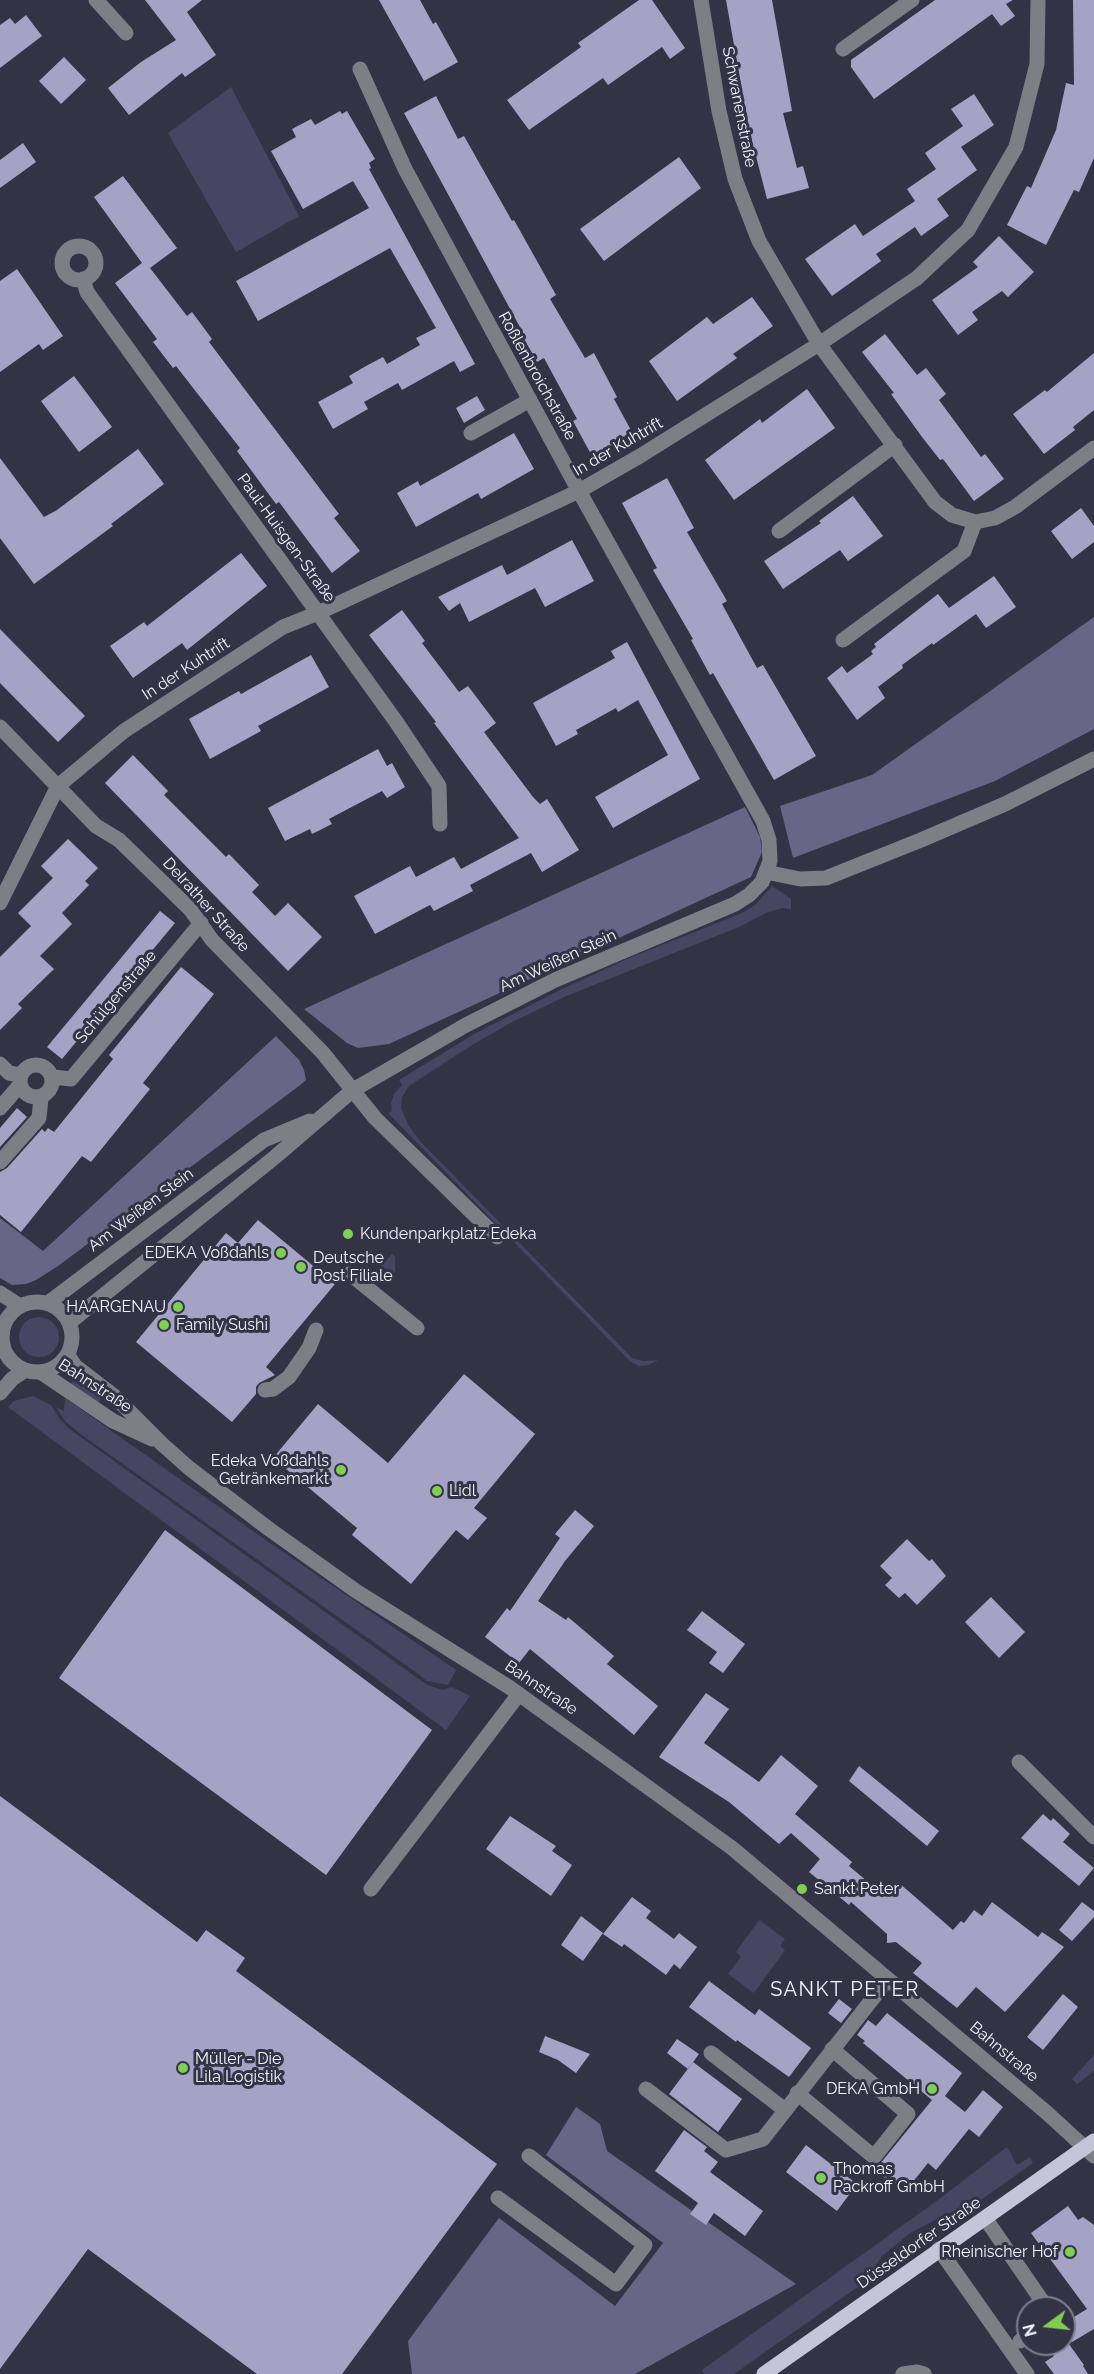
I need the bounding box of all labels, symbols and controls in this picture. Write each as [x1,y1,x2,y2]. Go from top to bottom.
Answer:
street label: Schwanenstraße [718,45,760,169]
street label: Roßlenbroichstraße [494,309,580,443]
street label: In der Kuhtrift [570,414,666,480]
street label: Paul-Huisgen-Straße [233,470,339,606]
street label: In der Kuhtrift [139,634,233,704]
street label: Delrather Straße [159,854,253,956]
street label: Am Weißen Stein [497,926,619,996]
street label: Schülgenstraße [71,946,161,1048]
street label: Am Weißen Stein [85,1164,197,1256]
place label: Kundenparkplatz Edeka [360,1224,536,1244]
marker: Kundenparkplatz Edeka [341,1227,355,1241]
place label: EDEKA Voßdahls [145,1243,269,1263]
marker: EDEKA Voßdahls [274,1246,288,1260]
place label: Deutsche Post Filiale [313,1248,393,1286]
marker: Deutsche Post Filiale [294,1260,308,1274]
place label: HAARGENAU [66,1297,166,1317]
marker: HAARGENAU [171,1300,185,1314]
place label: Family Sushi [176,1315,268,1335]
marker: Family Sushi [157,1318,171,1332]
street label: Bahnstraße [55,1355,135,1417]
place label: Edeka Voßdahls Getränkemarkt [211,1451,329,1489]
marker: Edeka Voßdahls Getränkemarkt [334,1463,348,1477]
place label: Lidl [449,1481,476,1501]
marker: Lidl [430,1484,444,1498]
street label: Bahnstraße [501,1657,581,1719]
place label: Sankt Peter [814,1879,899,1899]
marker: Sankt Peter [795,1882,809,1896]
district label: SANKT PETER [770,1978,920,2002]
street label: Bahnstraße [966,2018,1042,2086]
place label: Müller - Die Lila Logistik [195,2049,282,2087]
marker: Müller - Die Lila Logistik [176,2061,190,2075]
place label: DEKA GmbH [826,2079,920,2099]
marker: DEKA GmbH [925,2082,939,2096]
place label: Thomas Packroff GmbH [833,2159,945,2197]
marker: Thomas Packroff GmbH [814,2171,828,2185]
street label: Düsseldorfer Straße [853,2193,985,2293]
place label: Rheinischer Hof [941,2242,1058,2262]
marker: Rheinischer Hof [1063,2245,1077,2259]
north arrow [1016,2296,1076,2356]
text: N [1019,2322,1041,2339]

